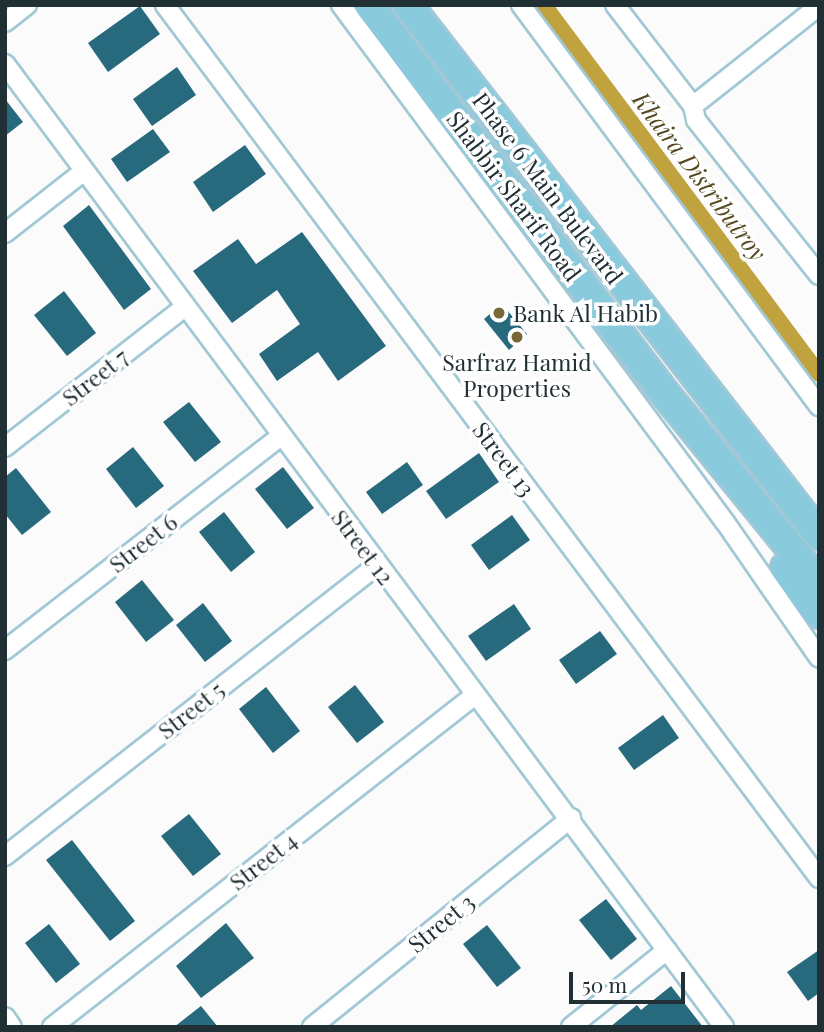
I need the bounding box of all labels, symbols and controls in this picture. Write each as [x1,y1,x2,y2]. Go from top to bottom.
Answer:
water label: Khaira Distributroy [627,86,773,266]
street label: Phase 6 Main Bulevard [467,87,629,289]
street label: Shabbir Sharif Road [441,105,587,287]
place label: Bank Al Habib [513,299,659,327]
marker: Bank Al Habib [491,305,507,321]
marker: Sarfraz Hamid Properties [509,329,525,345]
street label: Street 7 [56,342,134,412]
place label: Sarfraz Hamid Properties [442,348,592,402]
street label: Street 13 [467,416,541,502]
street label: Street 12 [326,504,400,590]
street label: Street 6 [103,508,183,578]
street label: Street 5 [152,675,230,745]
street label: Street 4 [223,826,303,896]
street label: Street 3 [402,888,480,958]
scale bar [572,958,688,1002]
text: 50 m [582,970,627,998]

